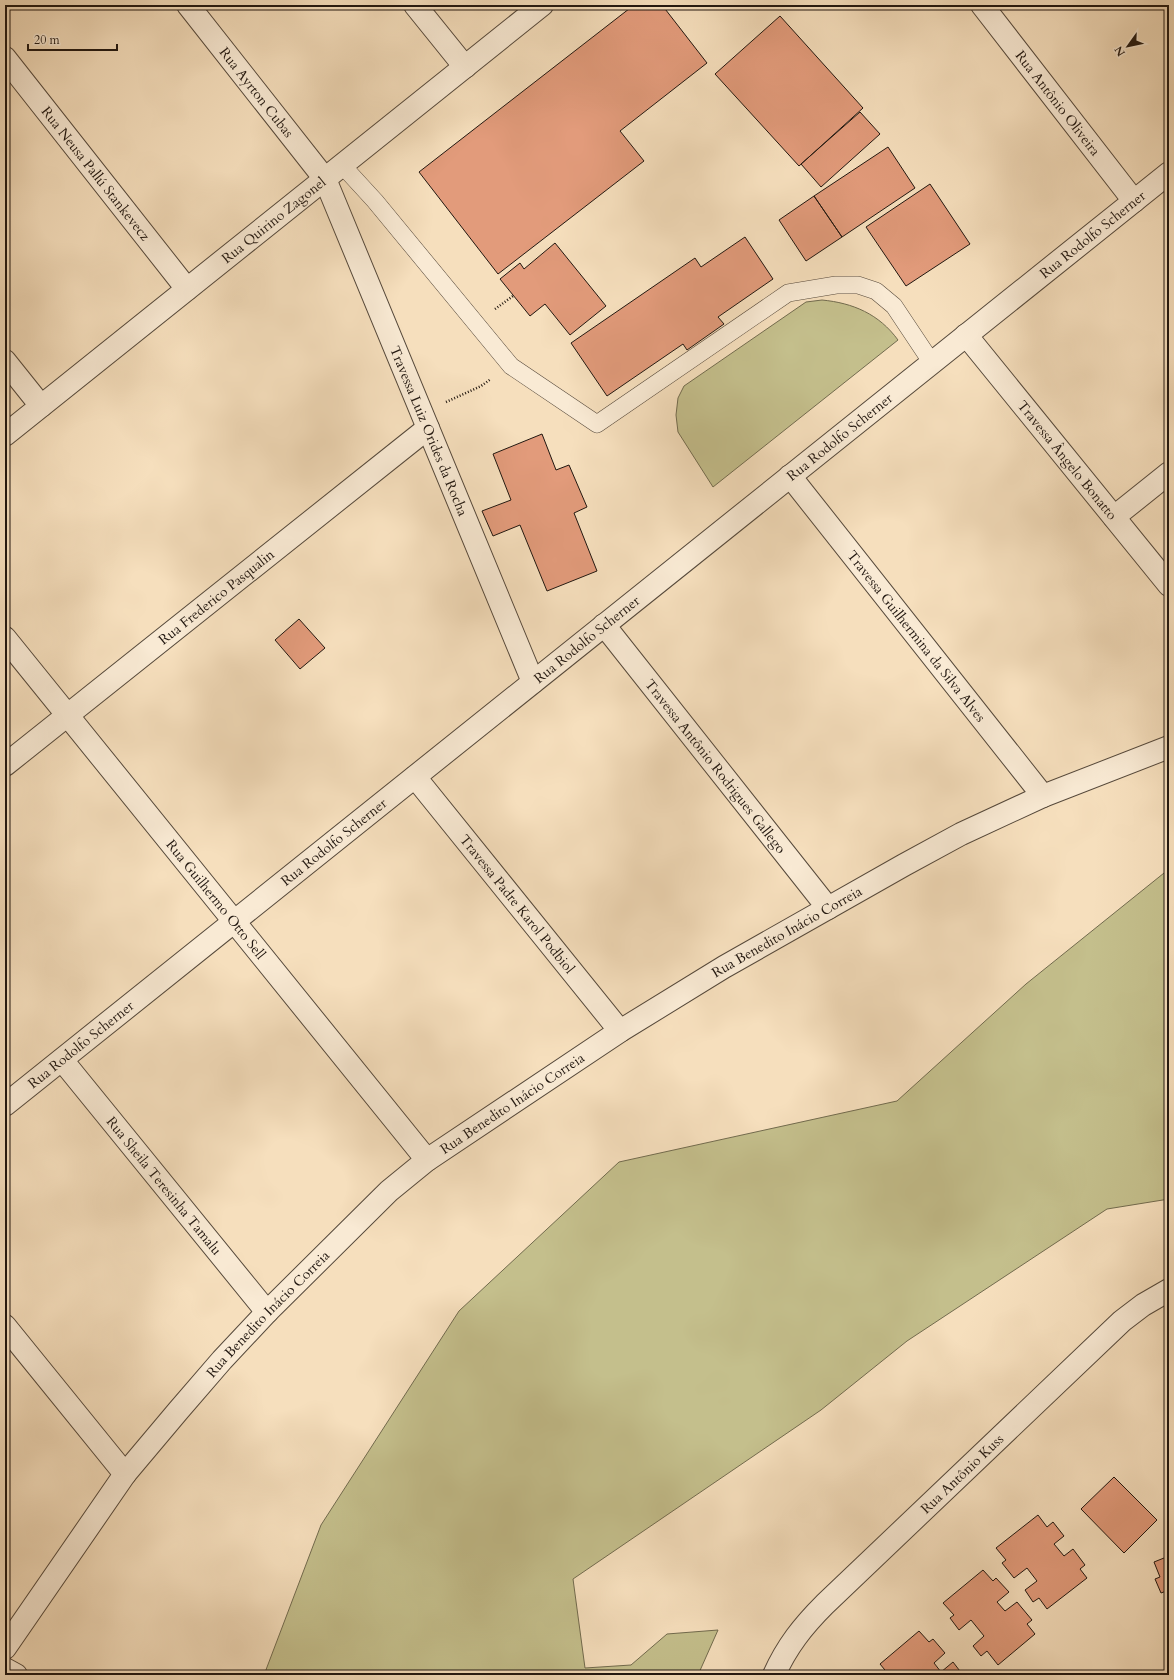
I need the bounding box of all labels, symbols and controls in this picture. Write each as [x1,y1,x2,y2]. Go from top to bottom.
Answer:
scale bar [28,26,117,52]
north arrow [1108,26,1148,66]
text: 20 m [34,32,61,48]
street label: Rua Ayrton Cubas [215,43,298,142]
text: N [1111,43,1129,59]
street label: Rua Antônio Oliveira [1011,47,1105,160]
street label: Rua Neusa Pallú Stankevecz [37,103,155,245]
street label: Rua Quirino Zagonel [218,172,330,268]
street label: Rua Rodolfo Scherner [1036,186,1150,283]
street label: Travessa Luiz Orides da Rocha [385,343,472,519]
street label: Rua Rodolfo Scherner [783,388,897,486]
street label: Travessa Ângelo Bonatto [1013,397,1122,524]
street label: Rua Frederico Pasqualin [155,545,278,649]
street label: Travessa Guilhermina da Silva Alves [842,547,990,726]
street label: Rua Rodolfo Scherner [530,591,645,688]
street label: Travessa Antônio Rodrigues Gallego [640,675,791,858]
street label: Rua Rodolfo Scherner [277,793,392,891]
street label: Travessa Padre Karol Podbiol [455,831,579,978]
street label: Rua Guilhermo Otto Sell [162,836,270,964]
street label: Rua Benedito Inácio Correia [708,882,866,982]
street label: Rua Rodolfo Scherner [24,996,139,1093]
street label: Rua Benedito Inácio Correia [436,1048,588,1159]
street label: Rua Sheila Teresinha Tamalu [102,1113,226,1259]
street label: Rua Benedito Inácio Correia [202,1246,334,1382]
street label: Rua Antônio Kuss [917,1430,1008,1518]

